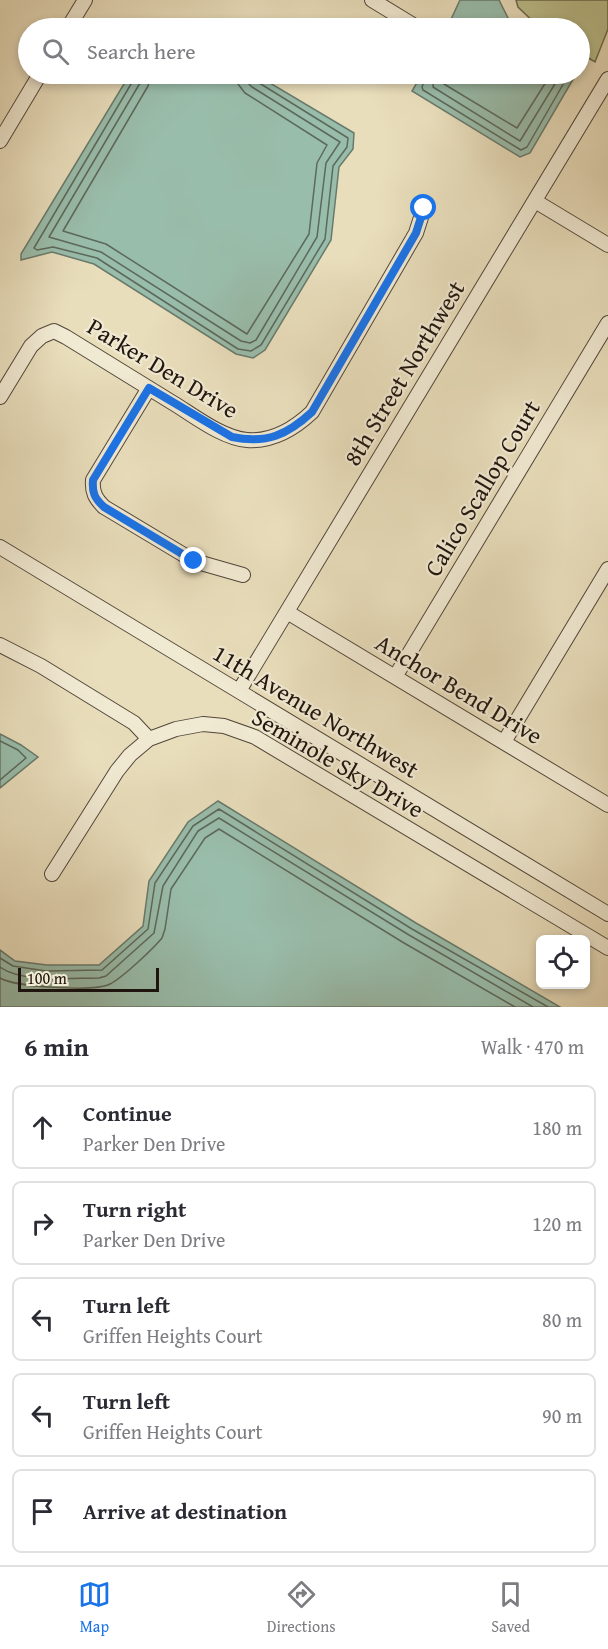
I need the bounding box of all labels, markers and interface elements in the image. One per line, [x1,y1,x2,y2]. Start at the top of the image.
search box [18,18,590,84]
icon: search [39,35,72,68]
text: Search here [87,35,196,67]
route start [410,194,436,220]
street label: 8th Street Northwest [335,273,473,472]
street label: Parker Den Drive [81,309,245,427]
street label: Calico Scallop Court [415,393,549,583]
route end [180,547,206,573]
street label: Anchor Bend Drive [369,625,549,753]
street label: 11th Avenue Northwest [206,635,426,787]
street label: Seminole Sky Drive [246,700,430,826]
map controls [536,935,590,989]
button: locate [536,935,590,989]
scale bar [18,965,159,992]
text: 100 m [27,966,67,990]
text: 6 min [24,1027,89,1066]
text: Walk · 470 m [481,1032,584,1061]
text: Continue [83,1097,172,1129]
icon: ahead [26,1111,59,1144]
text: 180 m [532,1113,582,1142]
text: Parker Den Drive [83,1129,225,1158]
text: Turn right [83,1193,186,1225]
icon: right [26,1207,59,1240]
text: 120 m [532,1209,582,1238]
text: Parker Den Drive [83,1225,225,1254]
text: Turn left [83,1289,170,1321]
icon: left [26,1303,59,1336]
text: 80 m [542,1305,582,1334]
text: Griffen Heights Court [83,1321,263,1350]
text: Turn left [83,1385,170,1417]
icon: left [26,1399,59,1432]
text: 90 m [542,1401,582,1430]
text: Griffen Heights Court [83,1417,263,1446]
icon: arrive [26,1495,59,1528]
text: Arrive at destination [83,1495,287,1527]
tab: Map [78,1578,111,1638]
tab: Directions [267,1578,336,1638]
tab: Saved [491,1578,530,1638]

